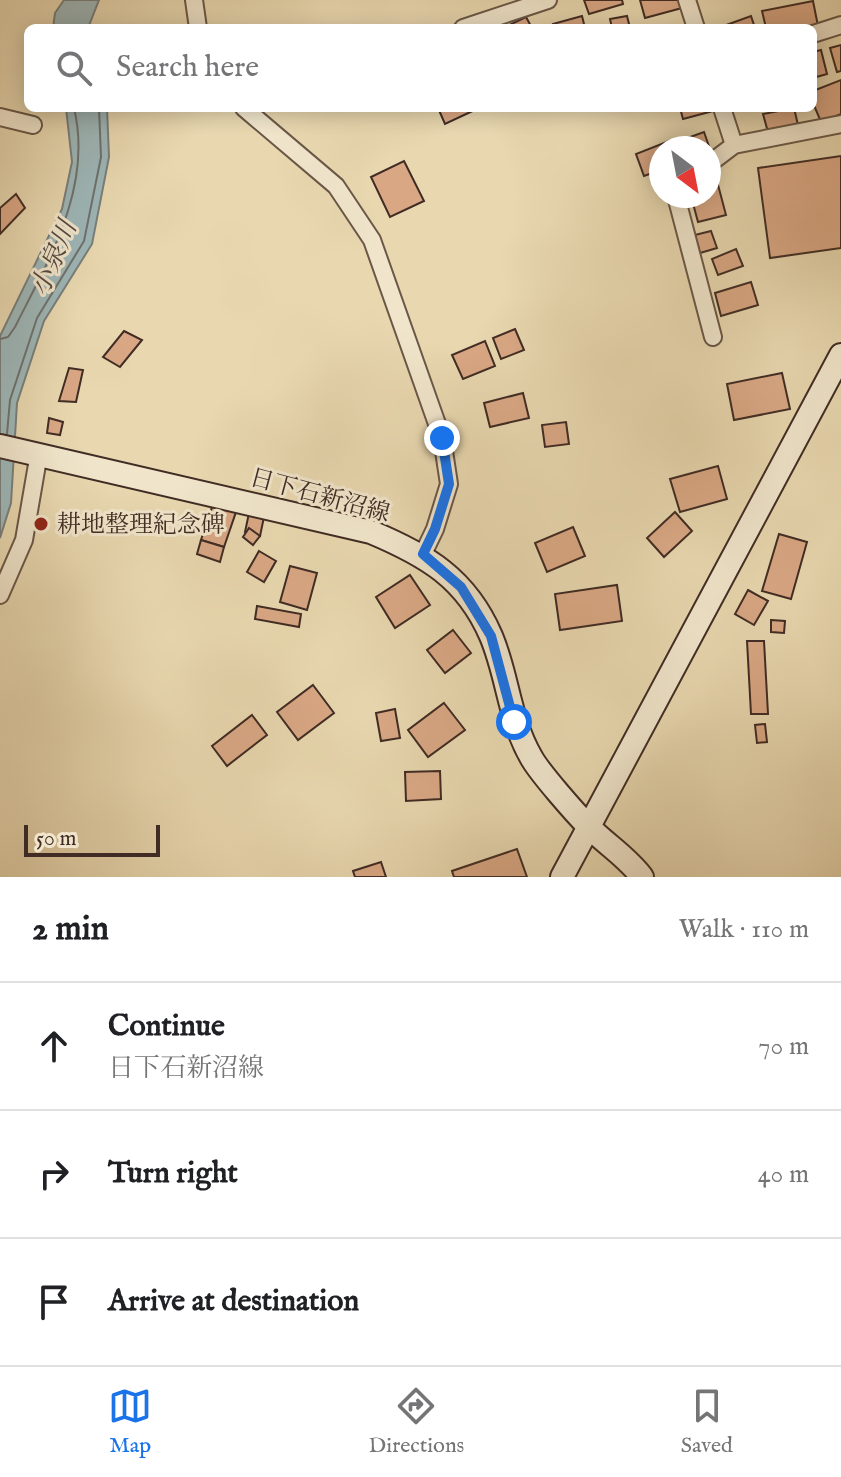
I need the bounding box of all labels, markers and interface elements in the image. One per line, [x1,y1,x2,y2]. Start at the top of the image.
search box [24,24,817,112]
icon: search [52,46,96,90]
text: Search here [116,49,259,87]
north arrow [649,136,721,208]
water label: 小泉川 [24,213,86,301]
route end [424,420,460,456]
street label: 日下石新沼線 [246,463,393,530]
place label: 耕地整理紀念碑 [57,510,225,541]
marker: 耕地整理紀念碑 [32,515,50,533]
route start [496,704,532,740]
scale bar [24,821,160,857]
text: 50 m [36,825,77,853]
text: 2 min [32,908,109,951]
text: Walk · 110 m [679,913,809,946]
text: Continue [108,1008,225,1046]
icon: ahead [32,1024,76,1068]
text: 70 m [758,1030,809,1063]
text: 日下石新沼線 [108,1052,264,1085]
icon: right [32,1152,76,1196]
text: Turn right [108,1155,238,1193]
text: 40 m [758,1158,809,1191]
icon: arrive [32,1280,76,1324]
text: Arrive at destination [108,1283,359,1321]
tab: Map [108,1384,152,1460]
tab: Directions [369,1384,464,1460]
tab: Saved [681,1384,733,1460]

